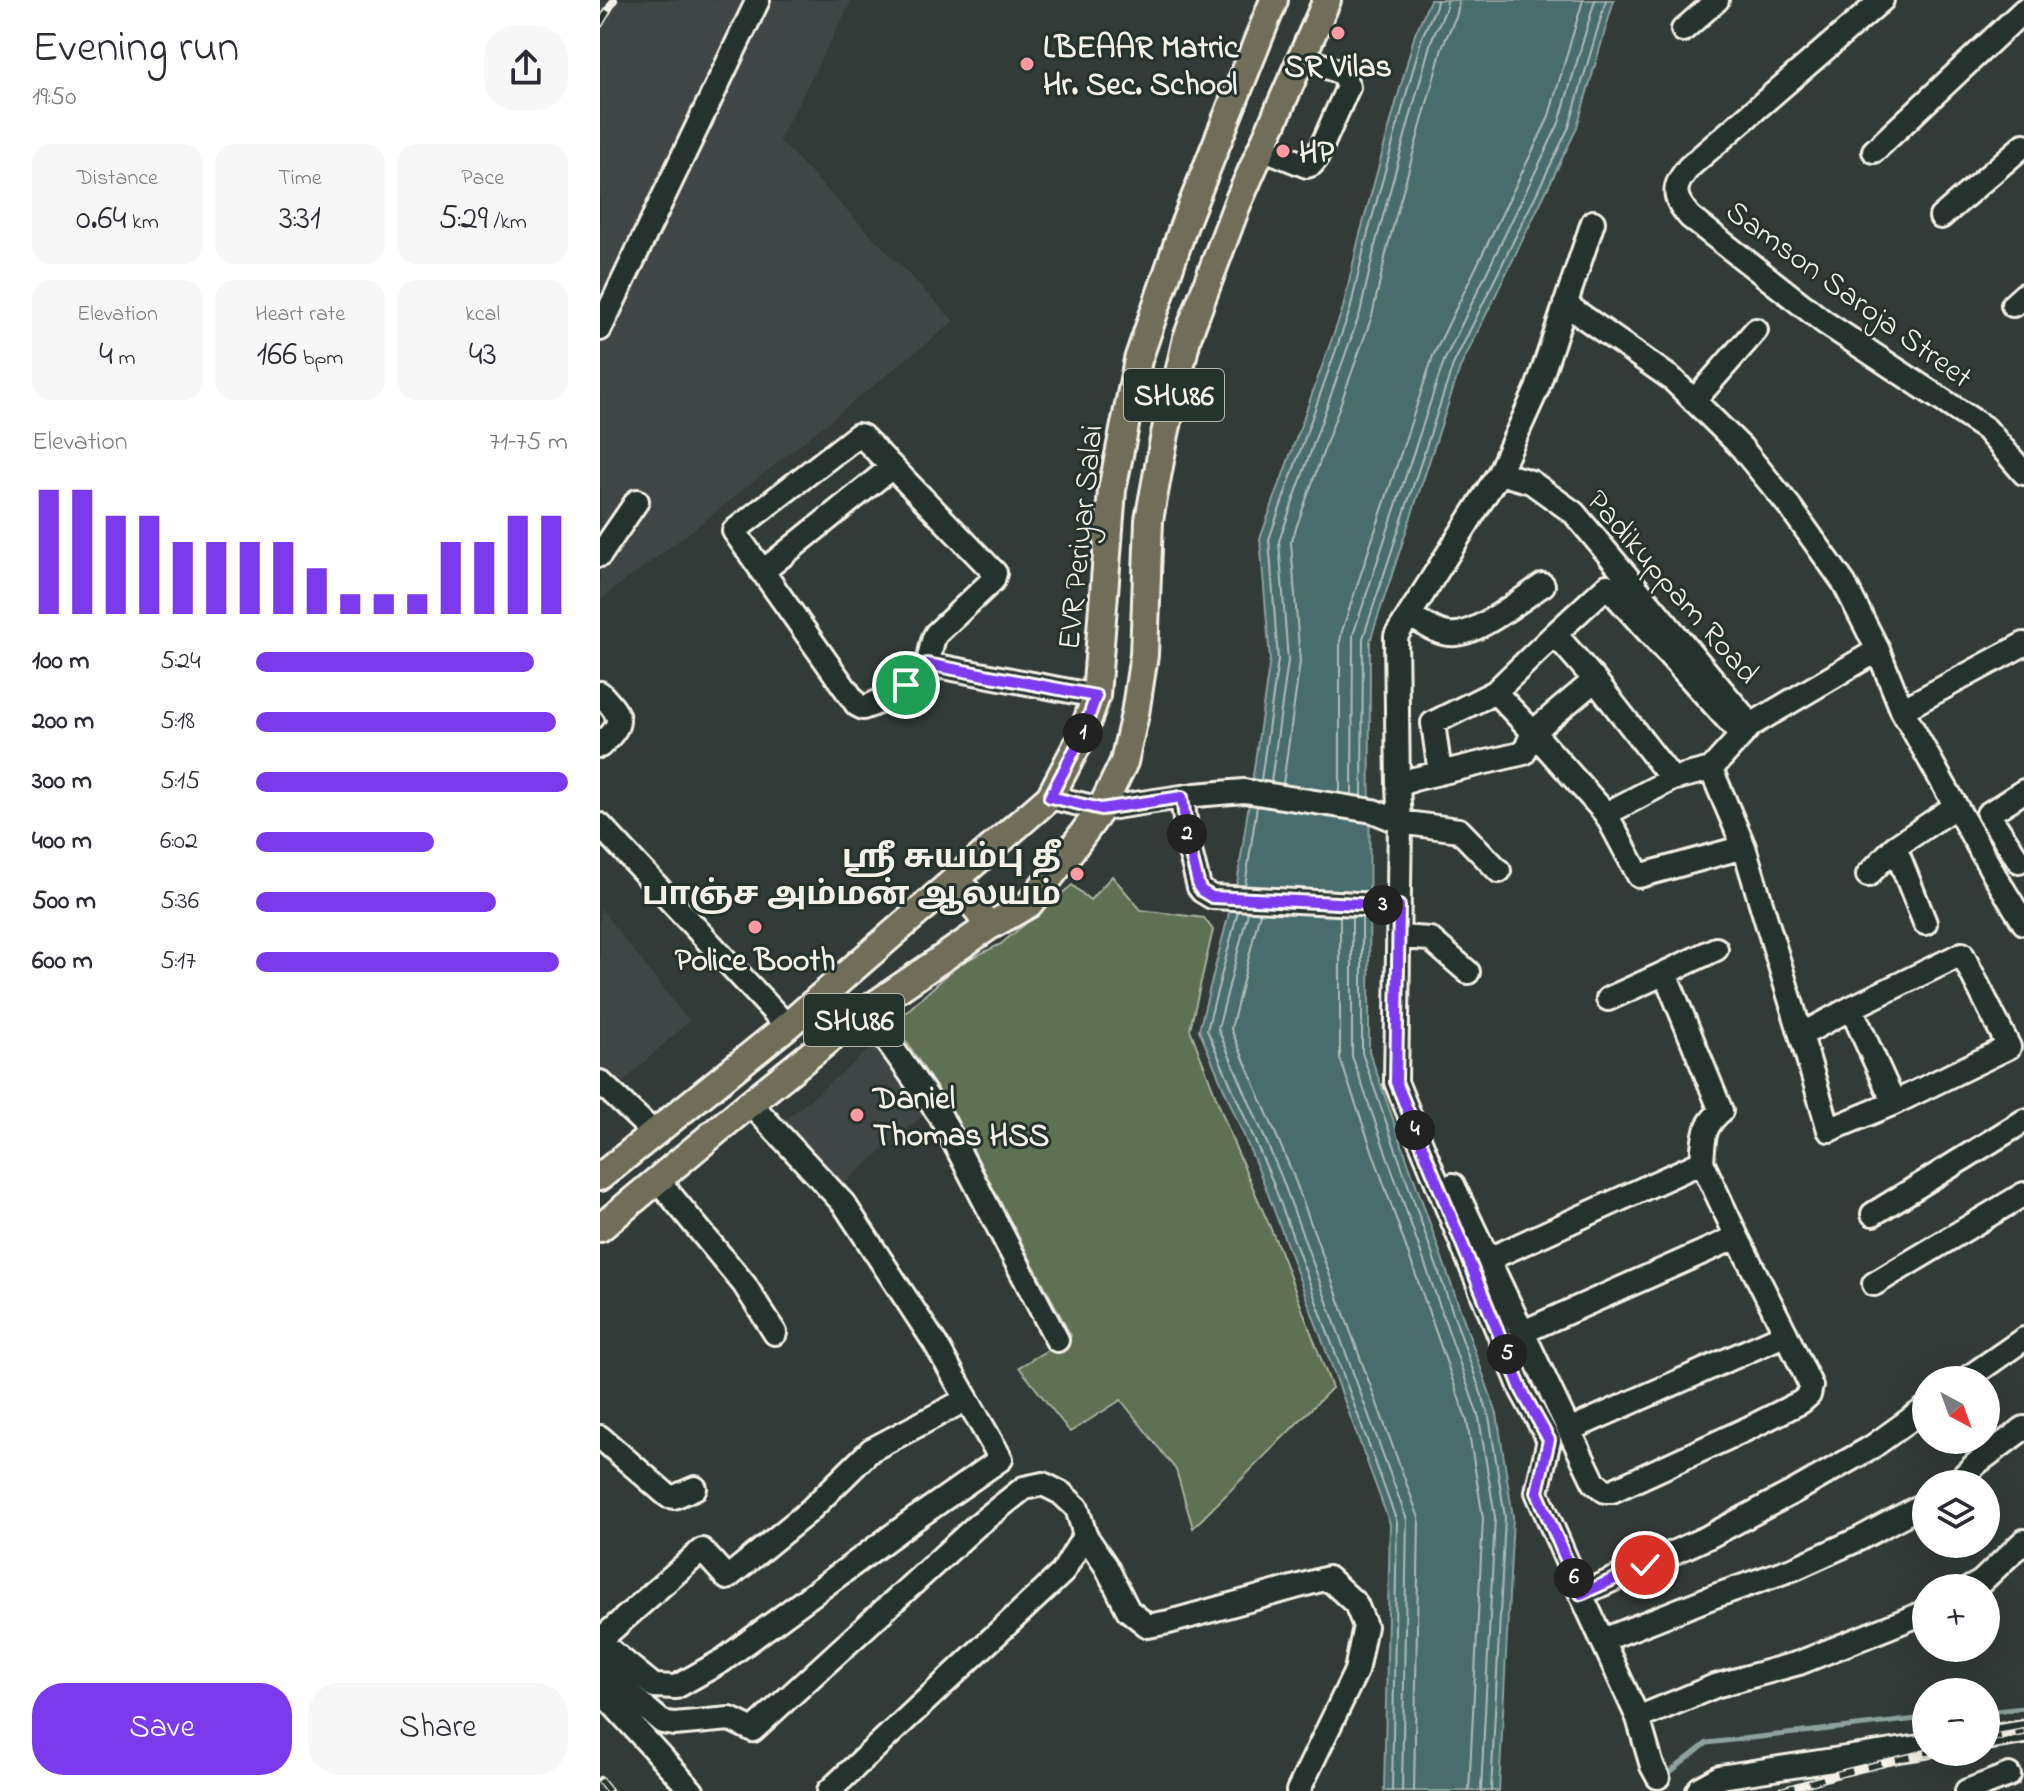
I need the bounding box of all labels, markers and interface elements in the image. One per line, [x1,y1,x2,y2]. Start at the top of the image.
text: Evening run [32,17,239,81]
marker: SR Vilas [1329,24,1347,42]
button: share [484,26,568,110]
place label: LBEAAR Matric Hr. Sec. School [1043,26,1239,110]
place label: SR Vilas [1284,45,1392,92]
marker: LBEAAR Matric Hr. Sec. School [1018,55,1036,73]
text: 19:50 [32,79,76,117]
place label: HP [1299,131,1335,178]
marker: HP [1274,142,1292,160]
text: Distance [77,163,158,195]
text: Time [278,163,322,195]
text: Pace [461,163,504,195]
street label: Samson Saroja Street [1715,190,1981,402]
text: 0.64 [76,195,127,245]
text: 3:31 [279,195,321,245]
text: 5:29 [438,195,488,245]
text: km [127,207,159,239]
text: /km [488,207,527,239]
text: Elevation [77,299,158,331]
text: Heart rate [255,299,345,331]
text: kcal [465,299,500,331]
text: 4 [99,331,113,381]
text: 166 [257,331,297,381]
text: 43 [469,331,497,381]
text: m [113,343,136,375]
text: bpm [297,343,343,375]
road number: SHU86 [1124,369,1224,421]
street label: EVR Periyar Salai [1047,423,1118,652]
text: Elevation [32,424,128,462]
text: 71–75 m [489,424,568,462]
street label: Padikuppam Road [1573,481,1769,696]
text: 100 m [32,643,89,681]
text: 5:24 [160,643,201,681]
pin [872,651,940,719]
icon: arrive [884,663,928,707]
text: 200 m [32,703,94,741]
text: 5:18 [160,703,195,741]
pin: 1 [1063,713,1103,753]
text: 1 [1080,717,1087,749]
text: 300 m [32,763,92,801]
text: 5:15 [160,763,200,801]
pin: 2 [1167,814,1207,854]
text: 2 [1182,818,1192,850]
text: 400 m [32,823,92,861]
text: 6:02 [160,823,198,861]
place label: ஶ்ரீ சுயம்பு தீ பாஞ்ச அம்மன் ஆலயம் [642,836,1062,920]
marker: ஶ்ரீ சுயம்பு தீ பாஞ்ச அம்மன் ஆலயம் [1068,865,1086,883]
text: 500 m [32,883,96,921]
text: 5:36 [160,883,199,921]
pin: 3 [1363,885,1403,925]
text: 3 [1378,889,1388,921]
marker: Police Booth [746,918,764,936]
place label: Police Booth [675,939,835,986]
text: 600 m [32,943,93,981]
text: 5:17 [160,943,196,981]
road number: SHU86 [804,994,904,1046]
place label: Daniel Thomas HSS [871,1077,1049,1161]
marker: Daniel Thomas HSS [848,1106,866,1124]
pin: 4 [1395,1110,1435,1150]
text: 4 [1410,1114,1420,1146]
pin: 5 [1487,1334,1527,1374]
text: 5 [1501,1338,1513,1370]
north arrow [1912,1366,2000,1454]
map controls [1912,1366,2000,1766]
button: layers [1912,1470,2000,1558]
pin [1611,1531,1679,1599]
icon: check [1623,1543,1667,1587]
pin: 6 [1554,1558,1594,1598]
text: 6 [1569,1562,1579,1594]
button: + [1912,1574,2000,1662]
button: − [1912,1678,2000,1766]
button: Save [32,1683,292,1775]
button: Share [308,1683,568,1775]

